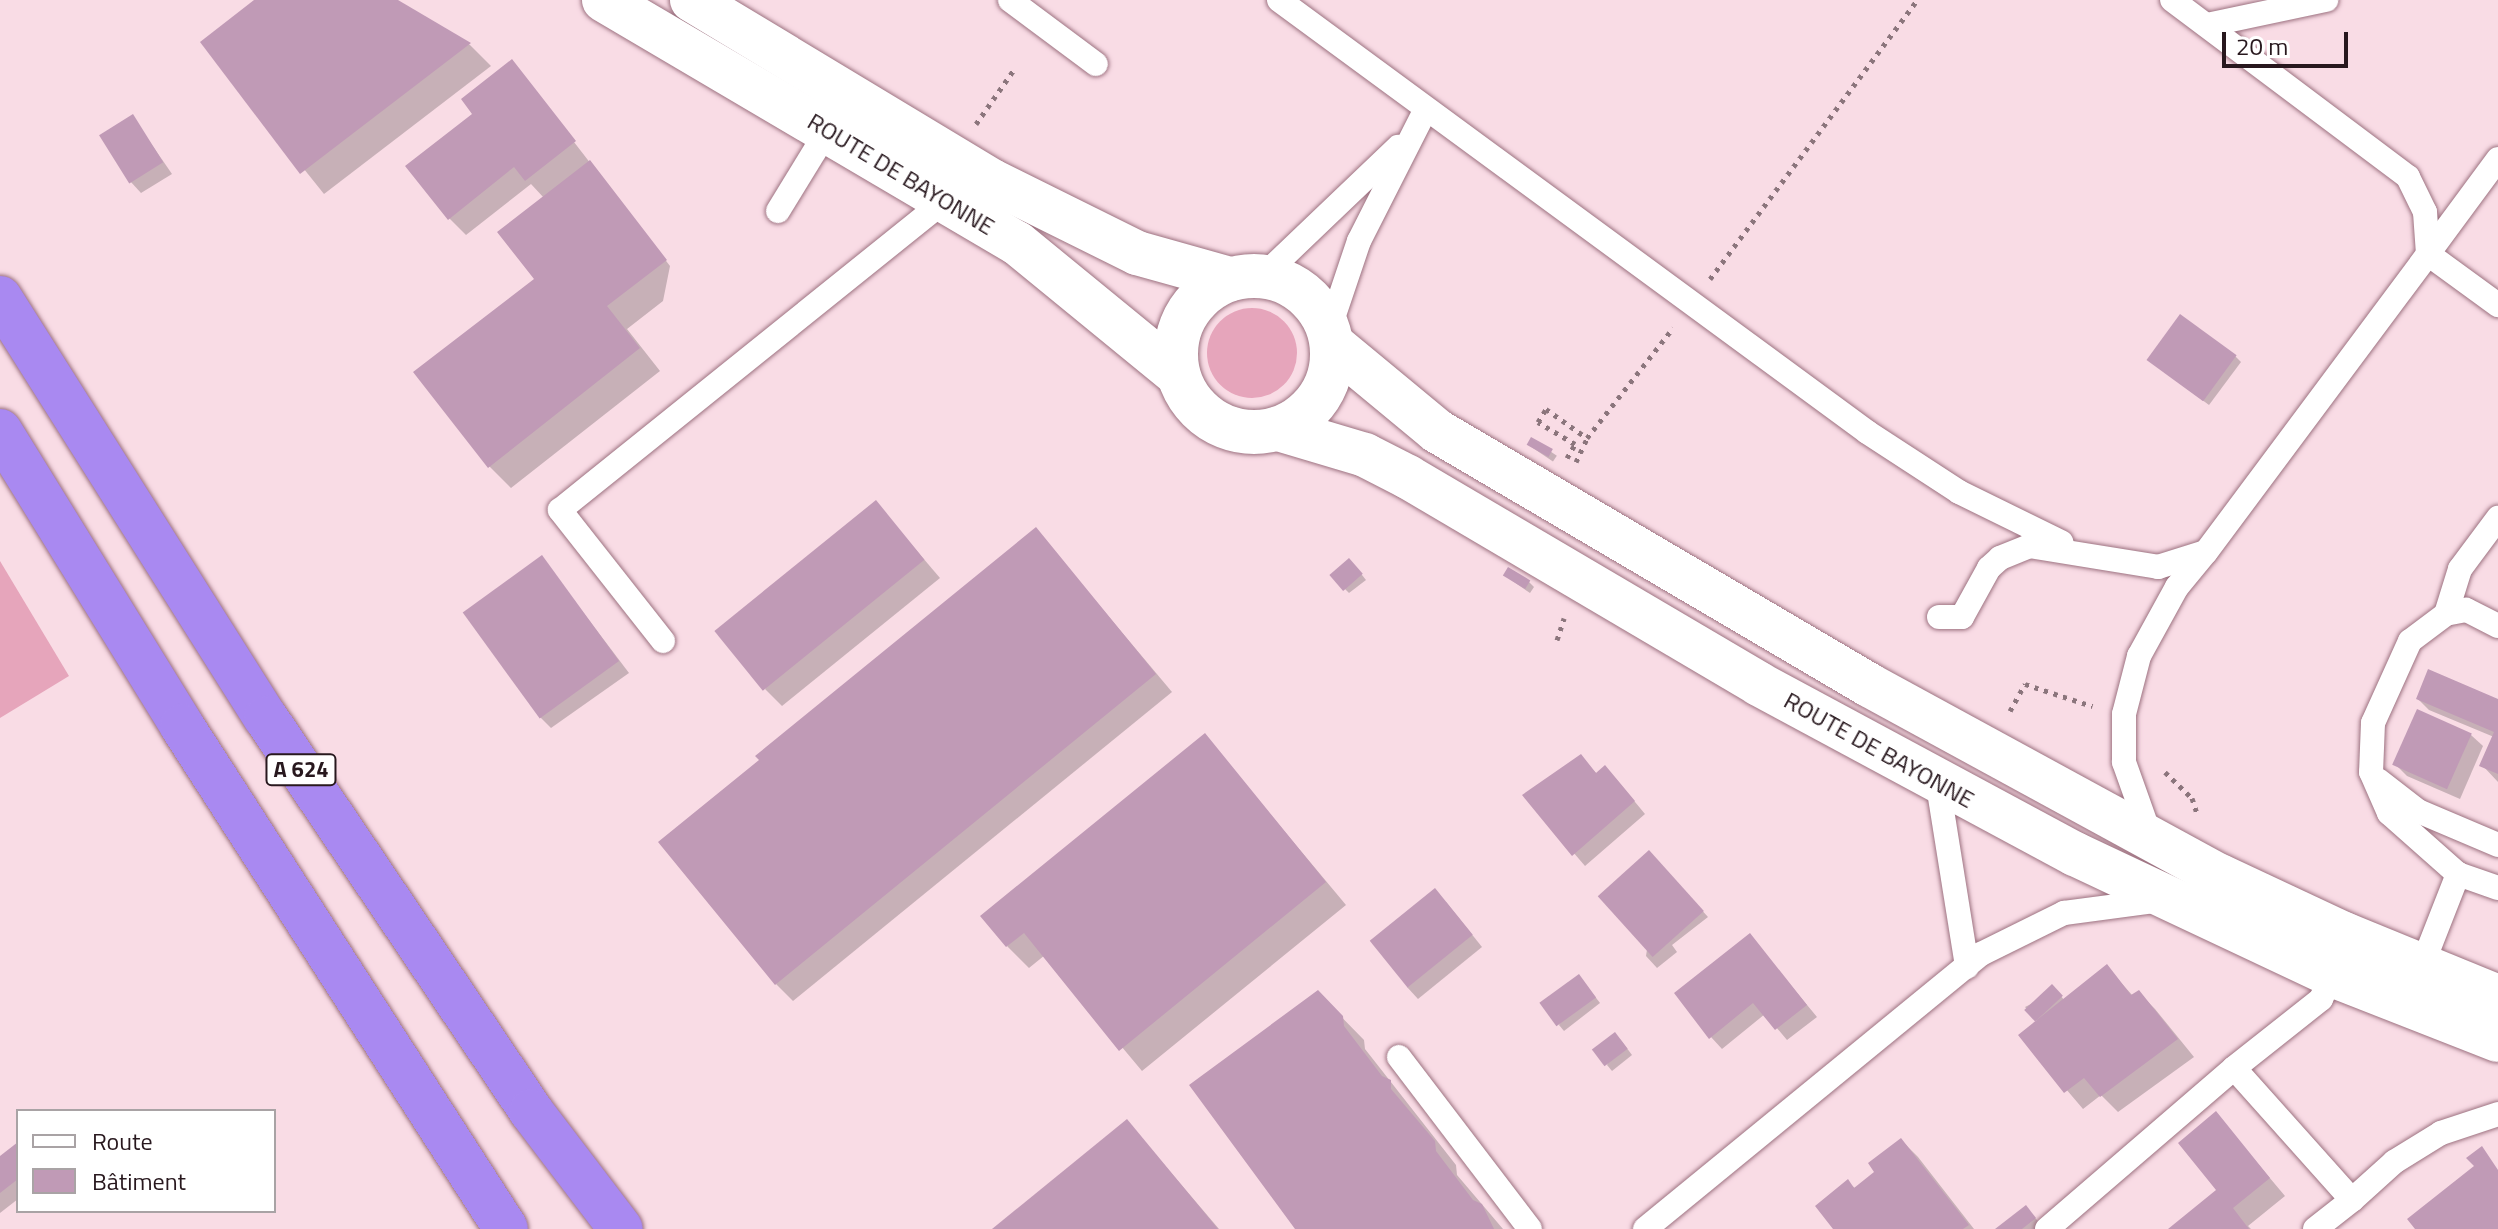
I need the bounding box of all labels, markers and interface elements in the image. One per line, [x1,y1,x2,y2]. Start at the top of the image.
scale bar [2226,16,2352,66]
text: 20 m [2236,28,2288,64]
street label: ROUTE DE BAYONNE [802,107,1000,241]
street label: ROUTE DE BAYONNE [1779,686,1979,814]
road number: A 624 [265,752,337,788]
legend [16,1109,276,1213]
text: Route [92,1123,153,1159]
text: Bâtiment [92,1163,186,1199]

